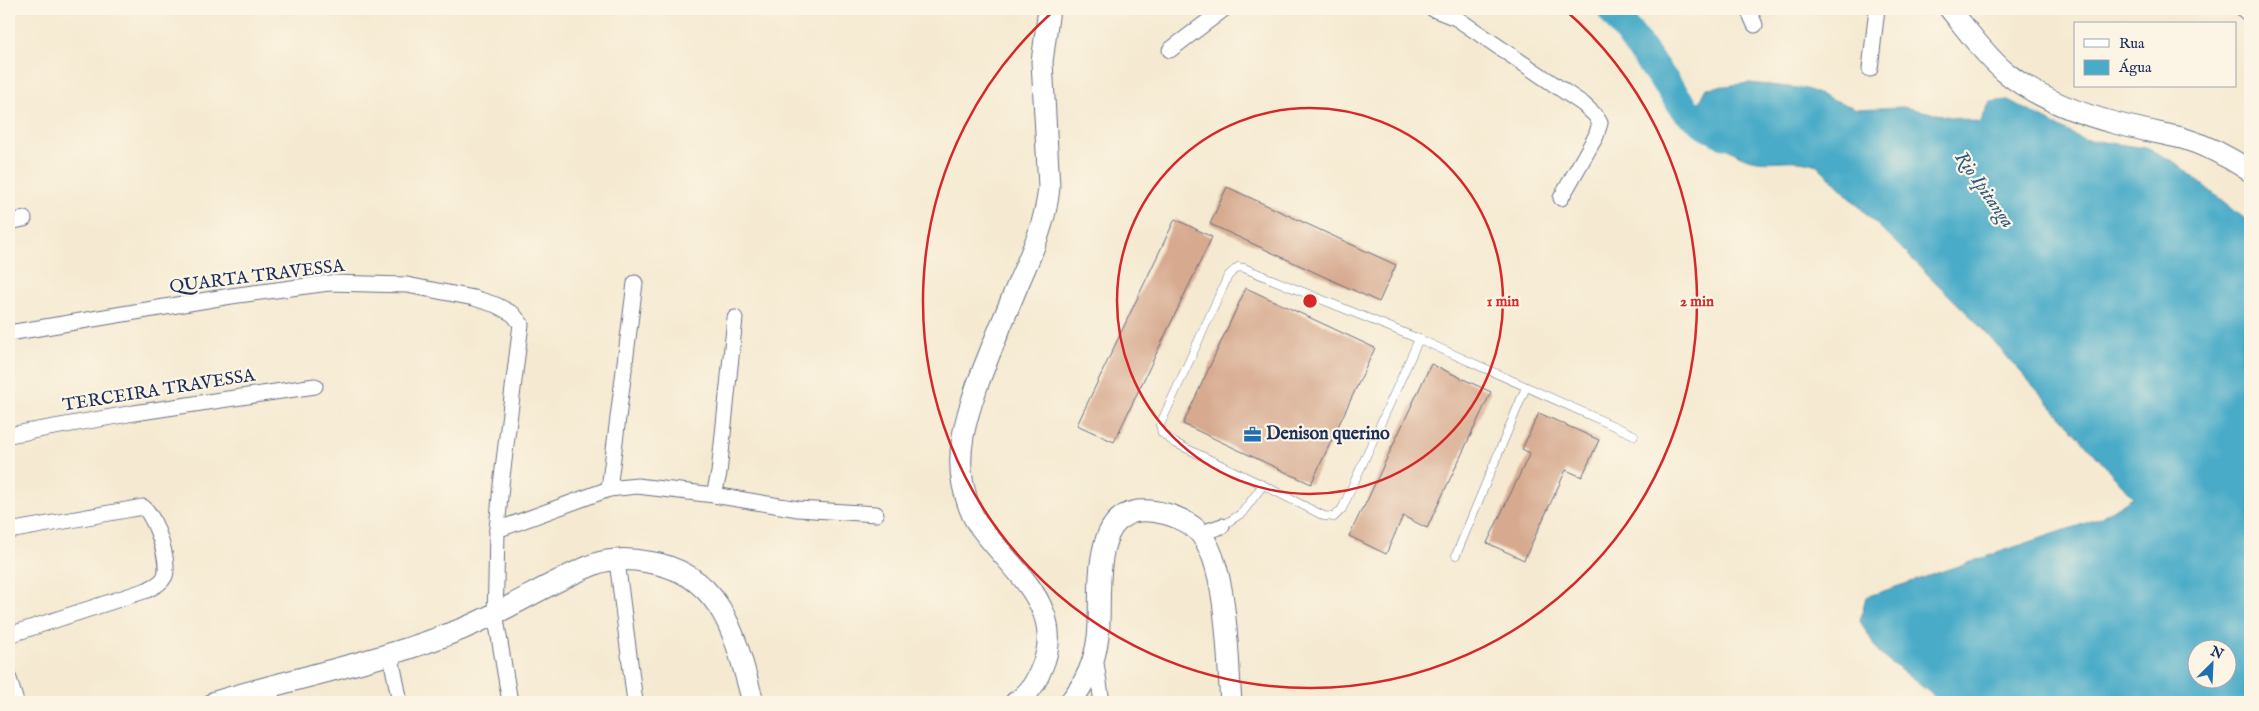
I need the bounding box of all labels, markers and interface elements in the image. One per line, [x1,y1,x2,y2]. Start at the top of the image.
legend [2074,22,2236,88]
text: Rua [2119,34,2145,53]
text: Água [2118,58,2152,77]
water label: Rio Ipitanga [1949,147,2019,233]
street label: QUARTA TRAVESSA [168,255,347,299]
centre of rings [1301,292,1319,310]
text: 1 min [1487,292,1519,311]
text: 2 min [1680,292,1714,311]
street label: TERCEIRA TRAVESSA [61,364,258,418]
place label: Denison querino [1266,423,1390,446]
office icon: Denison querino [1242,424,1262,444]
north arrow [2186,638,2236,688]
text: N [2207,642,2226,664]

